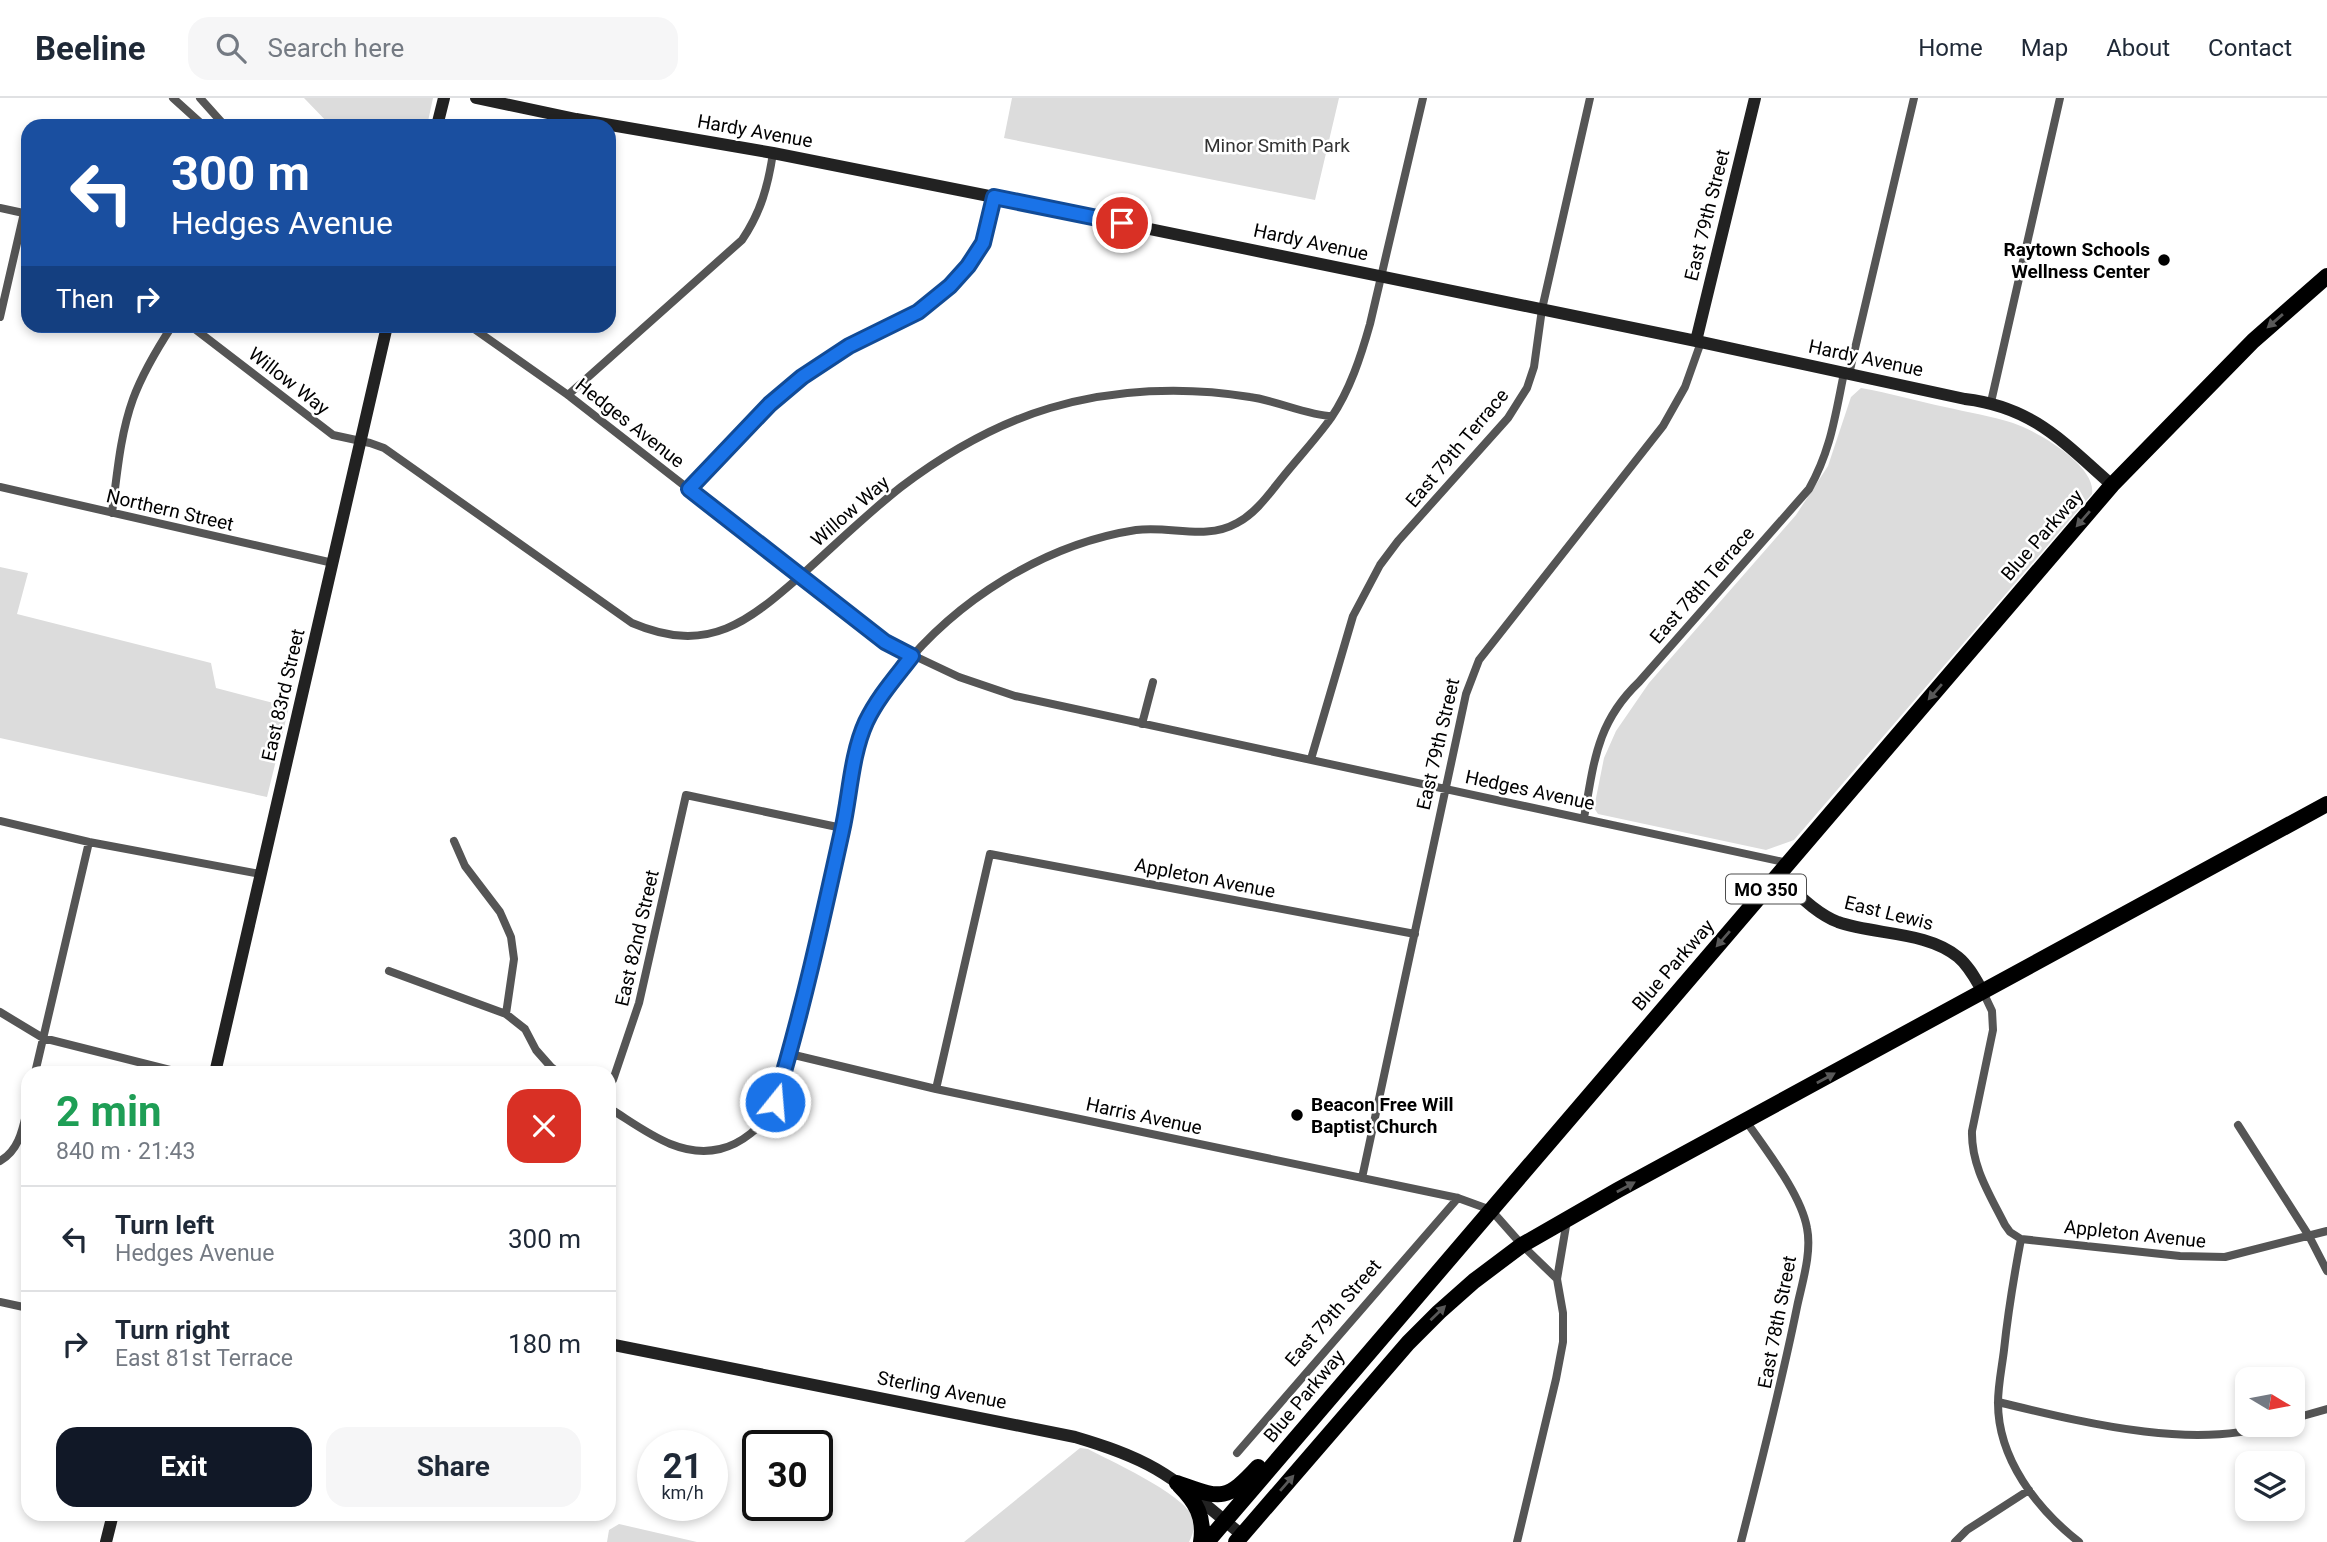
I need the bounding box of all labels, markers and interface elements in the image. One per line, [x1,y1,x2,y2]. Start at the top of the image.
search box [188,17,678,80]
text: Beeline [35,29,146,68]
icon: search [212,29,250,67]
text: Search here [268,33,404,63]
text: Home [1918,34,1983,62]
text: Map [2021,34,2068,62]
text: About [2106,34,2170,62]
text: Contact [2208,34,2292,62]
street label: Hardy Avenue [696,110,814,152]
park label: Minor Smith Park [1204,134,1350,157]
text: 300 m [171,145,310,202]
icon: left [56,147,147,238]
street label: East 79th Street [1680,147,1734,283]
pin [1092,193,1152,253]
text: Hedges Avenue [171,204,393,242]
icon: arrive [1103,204,1141,242]
street label: Hardy Avenue [1252,219,1370,265]
place label: Raytown Schools Wellness Center [2004,238,2150,283]
marker: Raytown Schools Wellness Center [2156,252,2172,268]
icon: right [128,280,166,318]
text: Then [56,284,114,314]
one-way arrow [2267,313,2284,328]
street label: Hardy Avenue [1807,335,1925,381]
street label: Willow Way [244,342,334,420]
street label: Hedges Avenue [571,373,689,473]
street label: East 79th Terrace [1401,384,1513,512]
street label: Willow Way [806,471,894,551]
street label: Northern Street [104,484,236,536]
street label: Blue Parkway [1996,485,2088,585]
one-way arrow [2075,510,2091,528]
street label: East 78th Terrace [1645,522,1759,648]
street label: East 83rd Street [257,627,309,763]
street label: East 79th Street [1412,676,1464,812]
one-way arrow [1927,683,1943,701]
street label: Hedges Avenue [1463,765,1597,815]
street label: Appleton Avenue [1133,853,1277,903]
street label: East 82nd Street [610,868,664,1008]
road number: MO 350 [1726,874,1806,904]
street label: East Lewis [1842,891,1936,935]
street label: Blue Parkway [1627,915,1719,1015]
one-way arrow [1715,930,1731,948]
position arrow [738,1065,812,1139]
one-way arrow [1816,1072,1835,1084]
text: 2 min [56,1087,162,1136]
button: close [507,1089,581,1163]
street label: Harris Avenue [1084,1092,1204,1140]
place label: Beacon Free Will Baptist Church [1311,1093,1453,1138]
marker: Beacon Free Will Baptist Church [1289,1107,1305,1123]
text: 840 m · 21:43 [56,1138,195,1165]
one-way arrow [1616,1181,1636,1193]
text: Turn left [115,1210,214,1240]
street label: Appleton Avenue [2063,1215,2207,1253]
icon: left [56,1220,94,1258]
text: 300 m [508,1224,581,1254]
text: Hedges Avenue [115,1240,274,1267]
street label: East 78th Street [1753,1254,1801,1390]
street label: East 79th Street [1280,1255,1386,1371]
one-way arrow [1429,1306,1446,1322]
text: Turn right [115,1315,230,1345]
icon: right [56,1325,94,1363]
text: 180 m [508,1329,581,1359]
text: East 81st Terrace [115,1345,293,1372]
street label: Blue Parkway [1259,1345,1349,1447]
street label: Sterling Avenue [875,1366,1009,1414]
north arrow [2235,1367,2305,1437]
map controls [2235,1367,2305,1521]
button: Exit [56,1427,312,1507]
button: Share [326,1427,581,1507]
speed limit sign: 30 [742,1430,833,1521]
text: 21 [662,1446,703,1487]
button: layers [2235,1451,2305,1521]
one-way arrow [1279,1474,1295,1492]
text: km/h [661,1482,704,1503]

